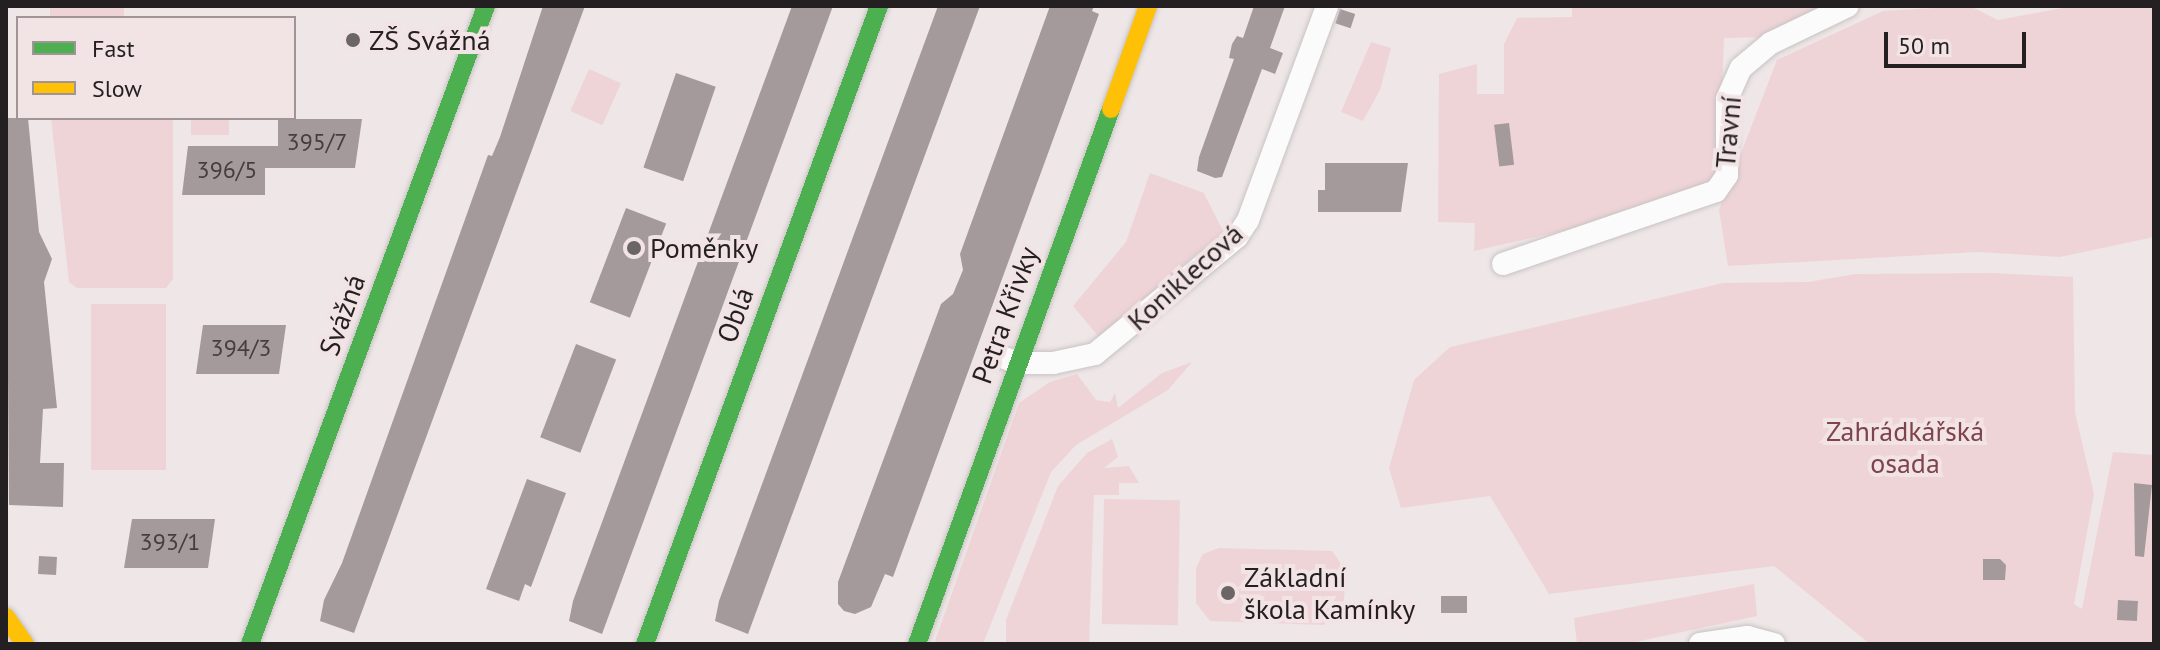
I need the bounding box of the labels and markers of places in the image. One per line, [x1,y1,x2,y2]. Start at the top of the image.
place label: ZŠ Svážná [369,23,491,57]
marker: ZŠ Svážná [344,31,362,49]
place label: Poměnky [650,231,758,265]
marker: Poměnky [625,239,643,257]
place label: Základní škola Kamínky [1244,560,1415,626]
marker: Základní škola Kamínky [1219,584,1237,602]

